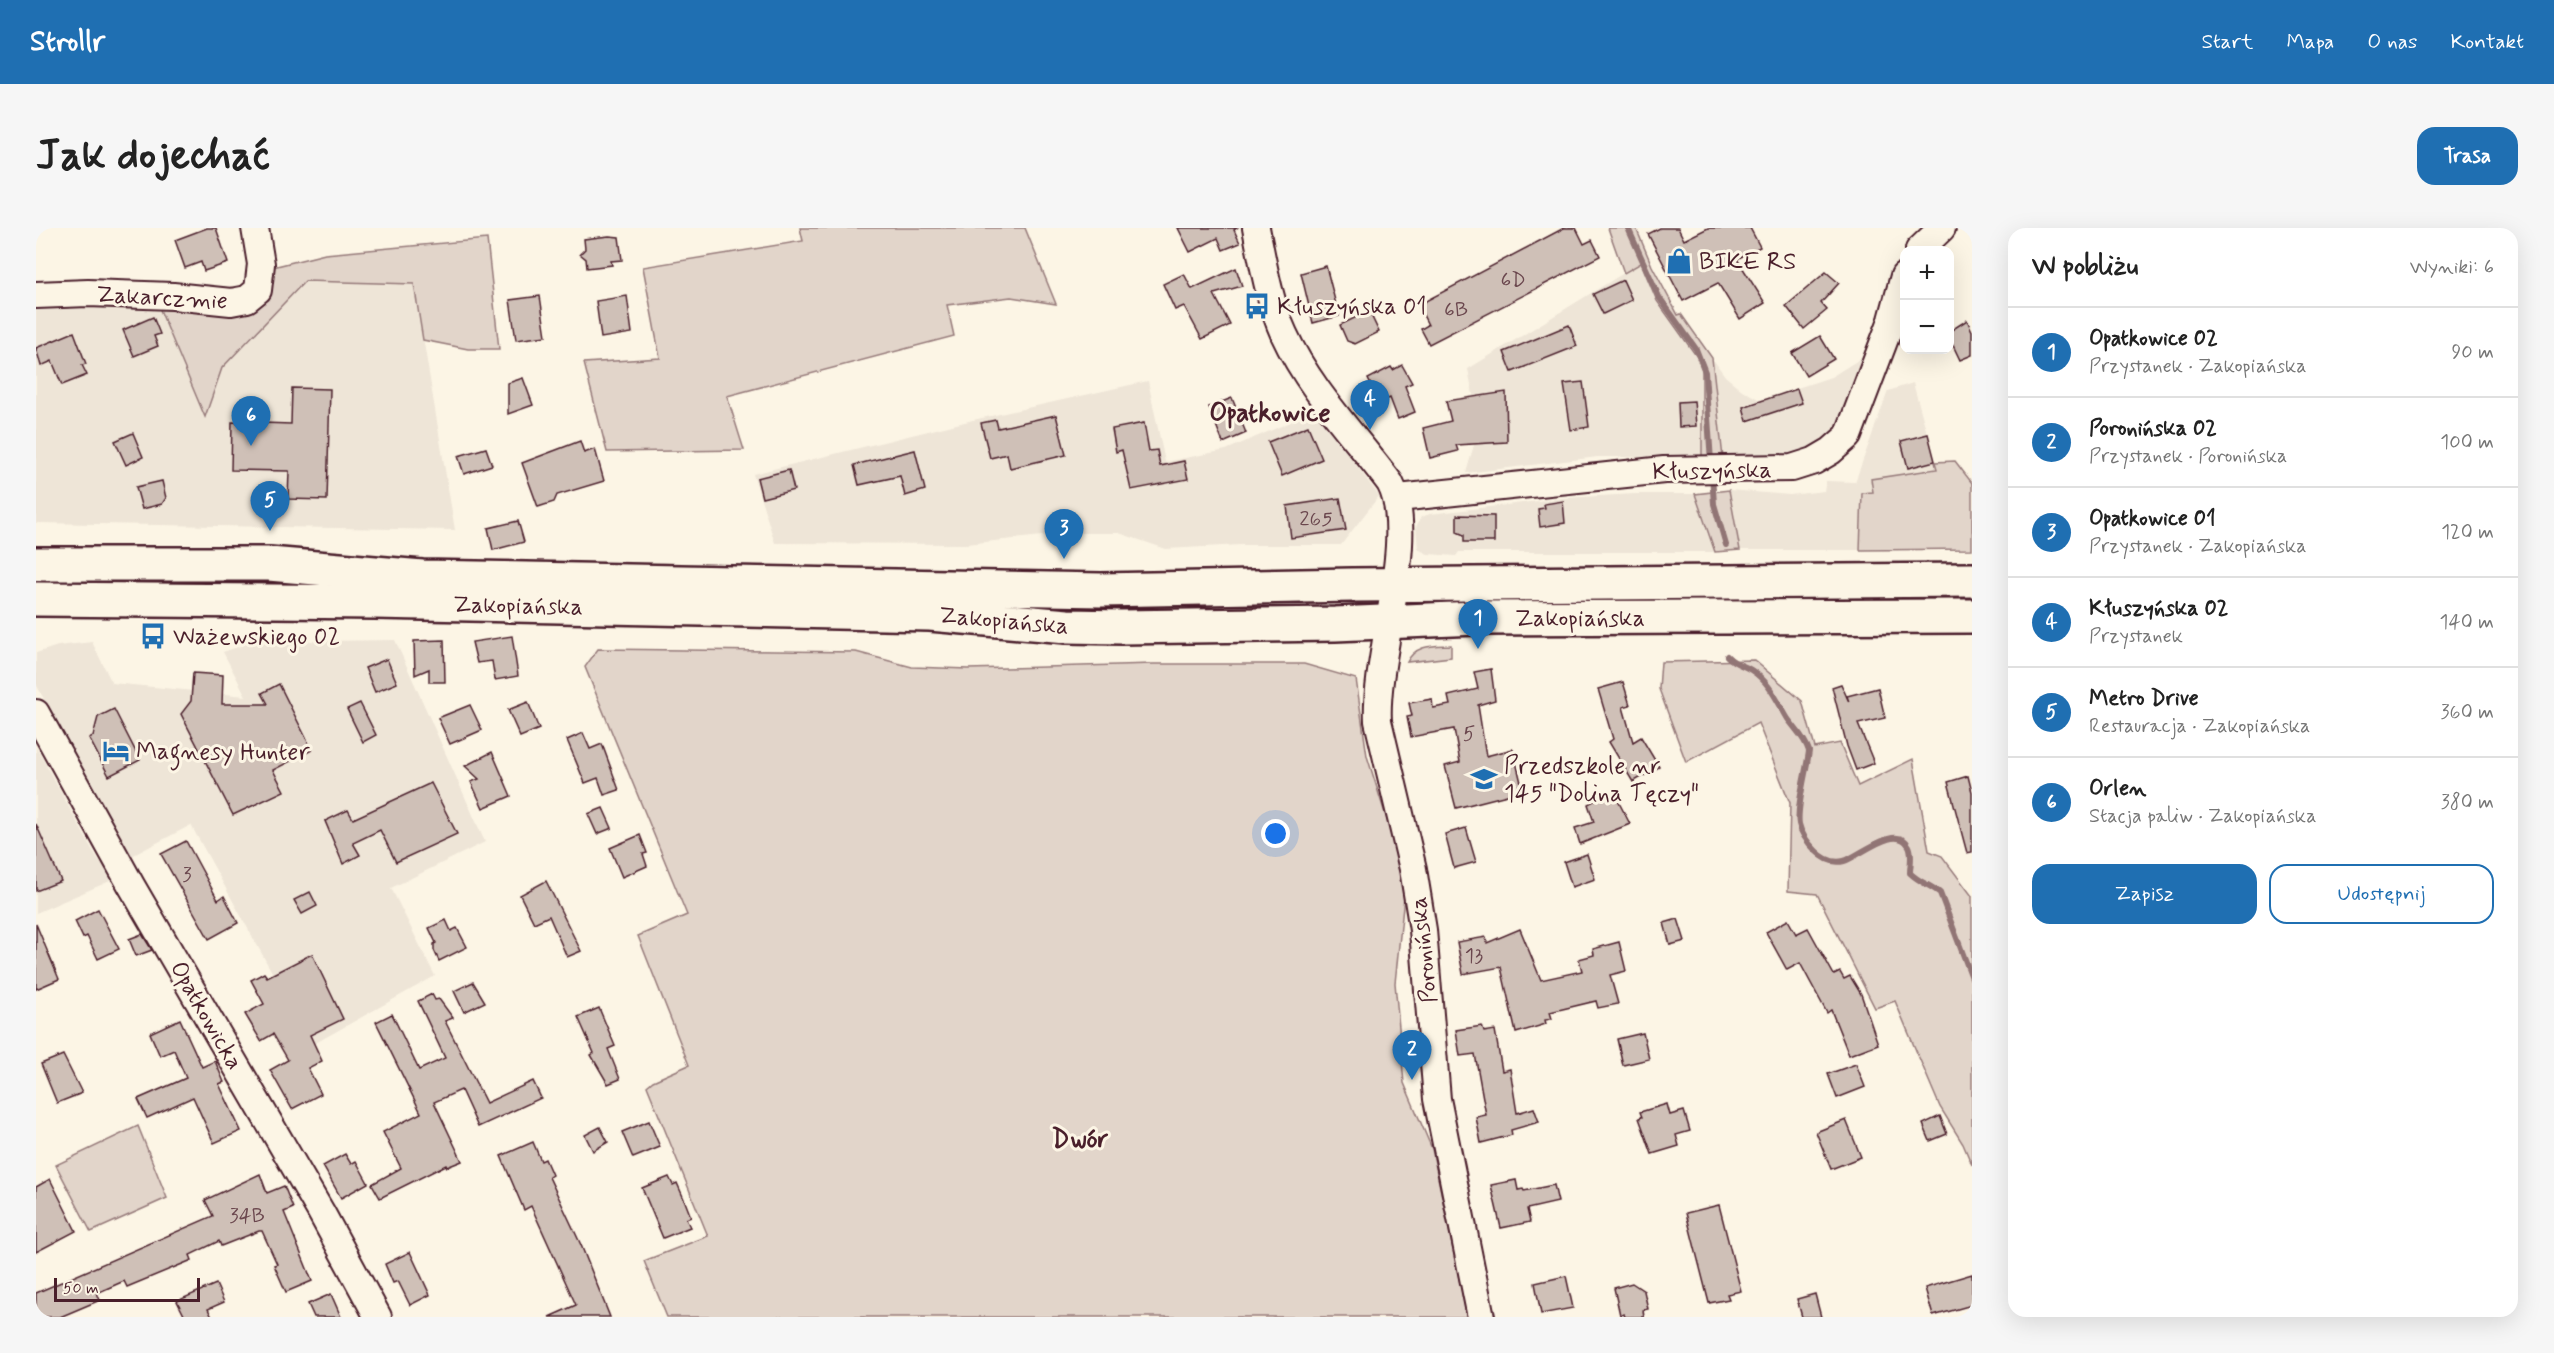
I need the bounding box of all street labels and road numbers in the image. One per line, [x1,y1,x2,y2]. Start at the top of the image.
street label: Zakarczmie [95,280,228,317]
street label: Kłuszyńska [1652,455,1772,488]
street label: Zakopiańska [453,590,583,623]
street label: Zakopiańska [938,600,1070,643]
street label: Zakopiańska [1515,604,1645,635]
street label: Poronińska [1403,895,1445,1005]
street label: Opatkowicka [162,956,249,1076]

